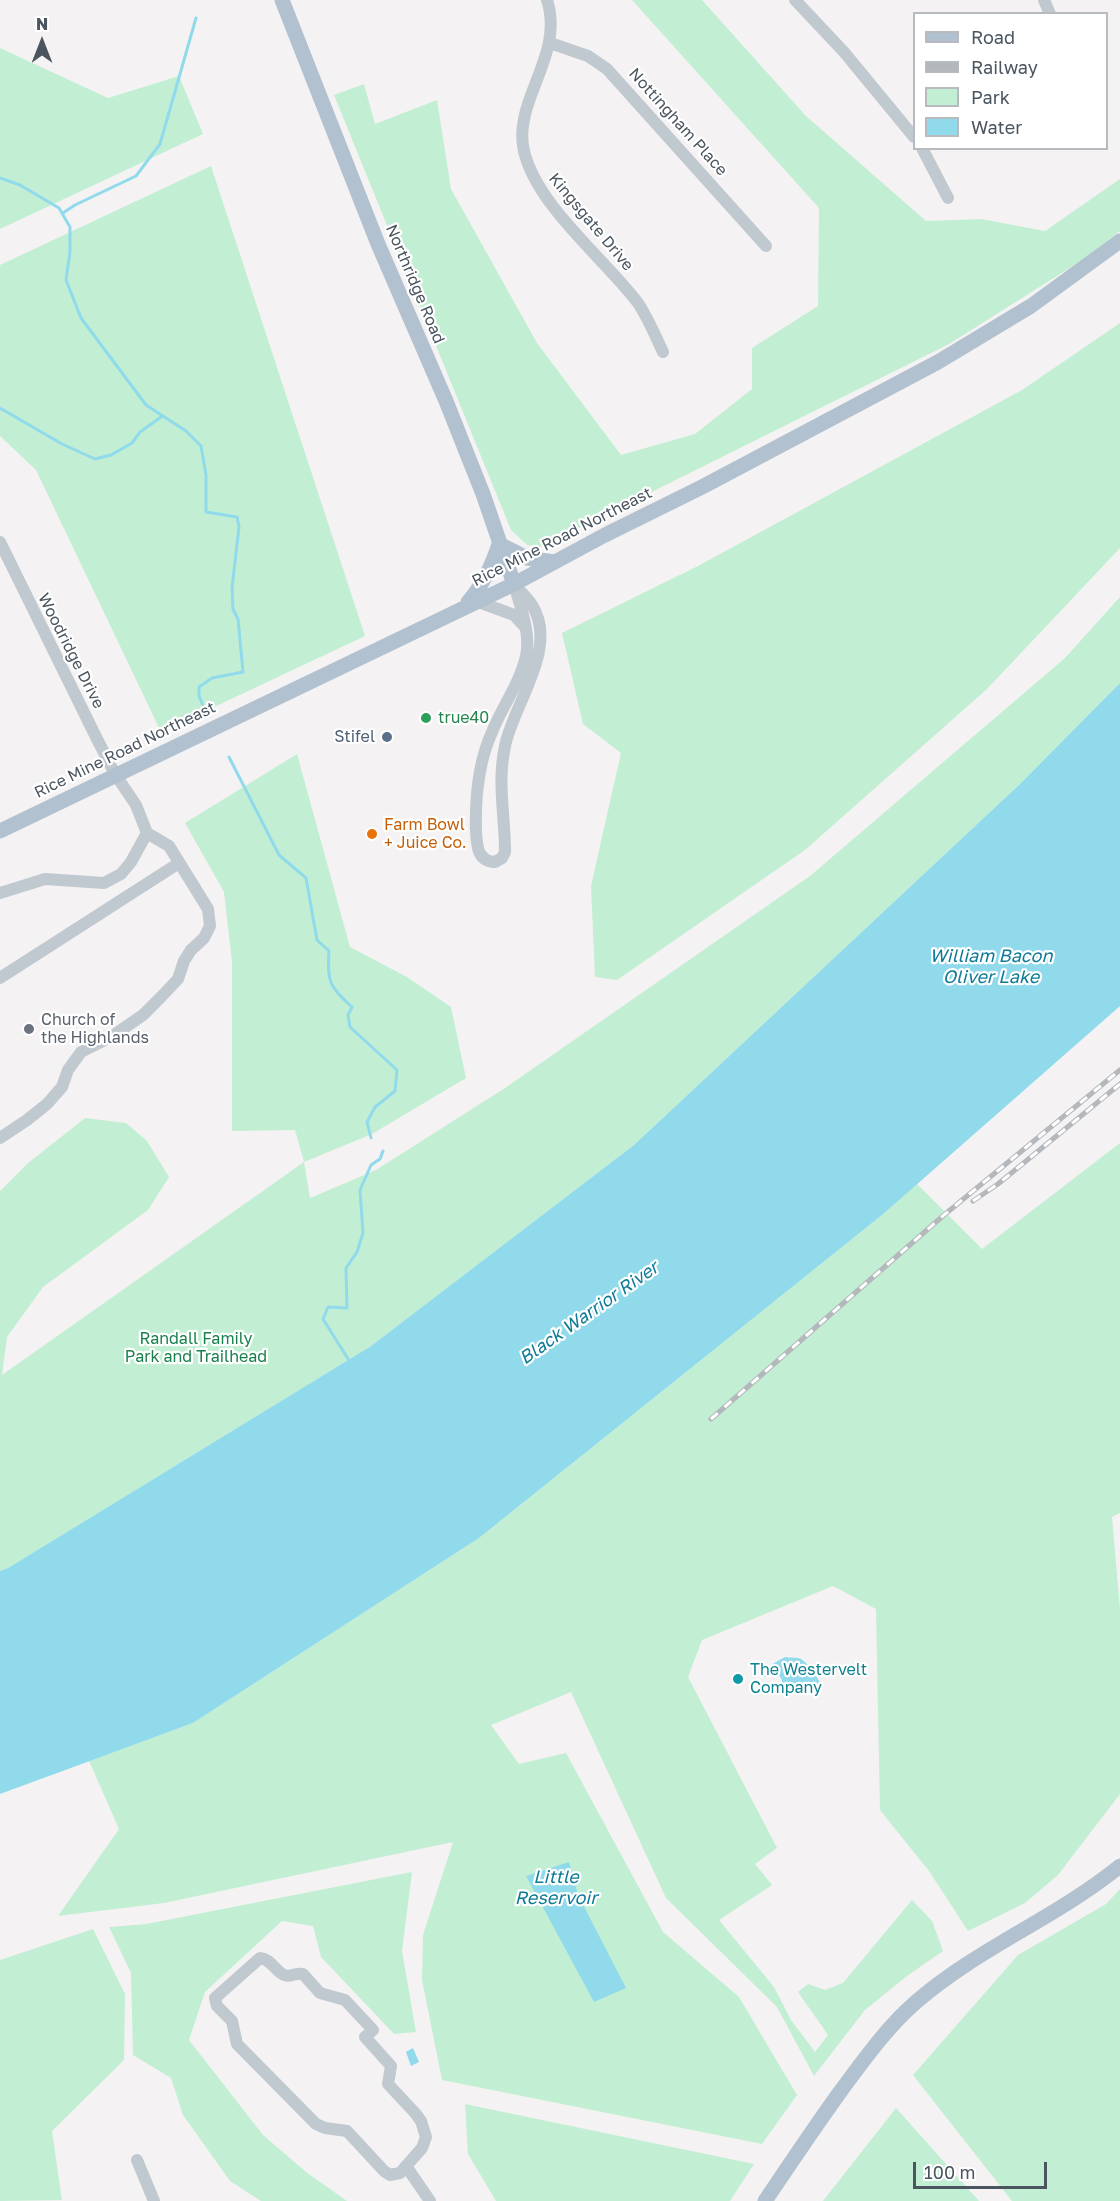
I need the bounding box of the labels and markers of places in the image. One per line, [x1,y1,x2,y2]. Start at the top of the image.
place label: true40 [438,708,489,728]
marker: true40 [419,711,433,725]
place label: Stifel [334,727,375,747]
marker: Stifel [380,730,394,744]
place label: Farm Bowl + Juice Co. [384,815,467,853]
marker: Farm Bowl + Juice Co. [365,827,379,841]
place label: Church of the Highlands [41,1010,149,1048]
marker: Church of the Highlands [22,1022,36,1036]
place label: The Westervelt Company [750,1660,867,1698]
marker: The Westervelt Company [731,1672,745,1686]

